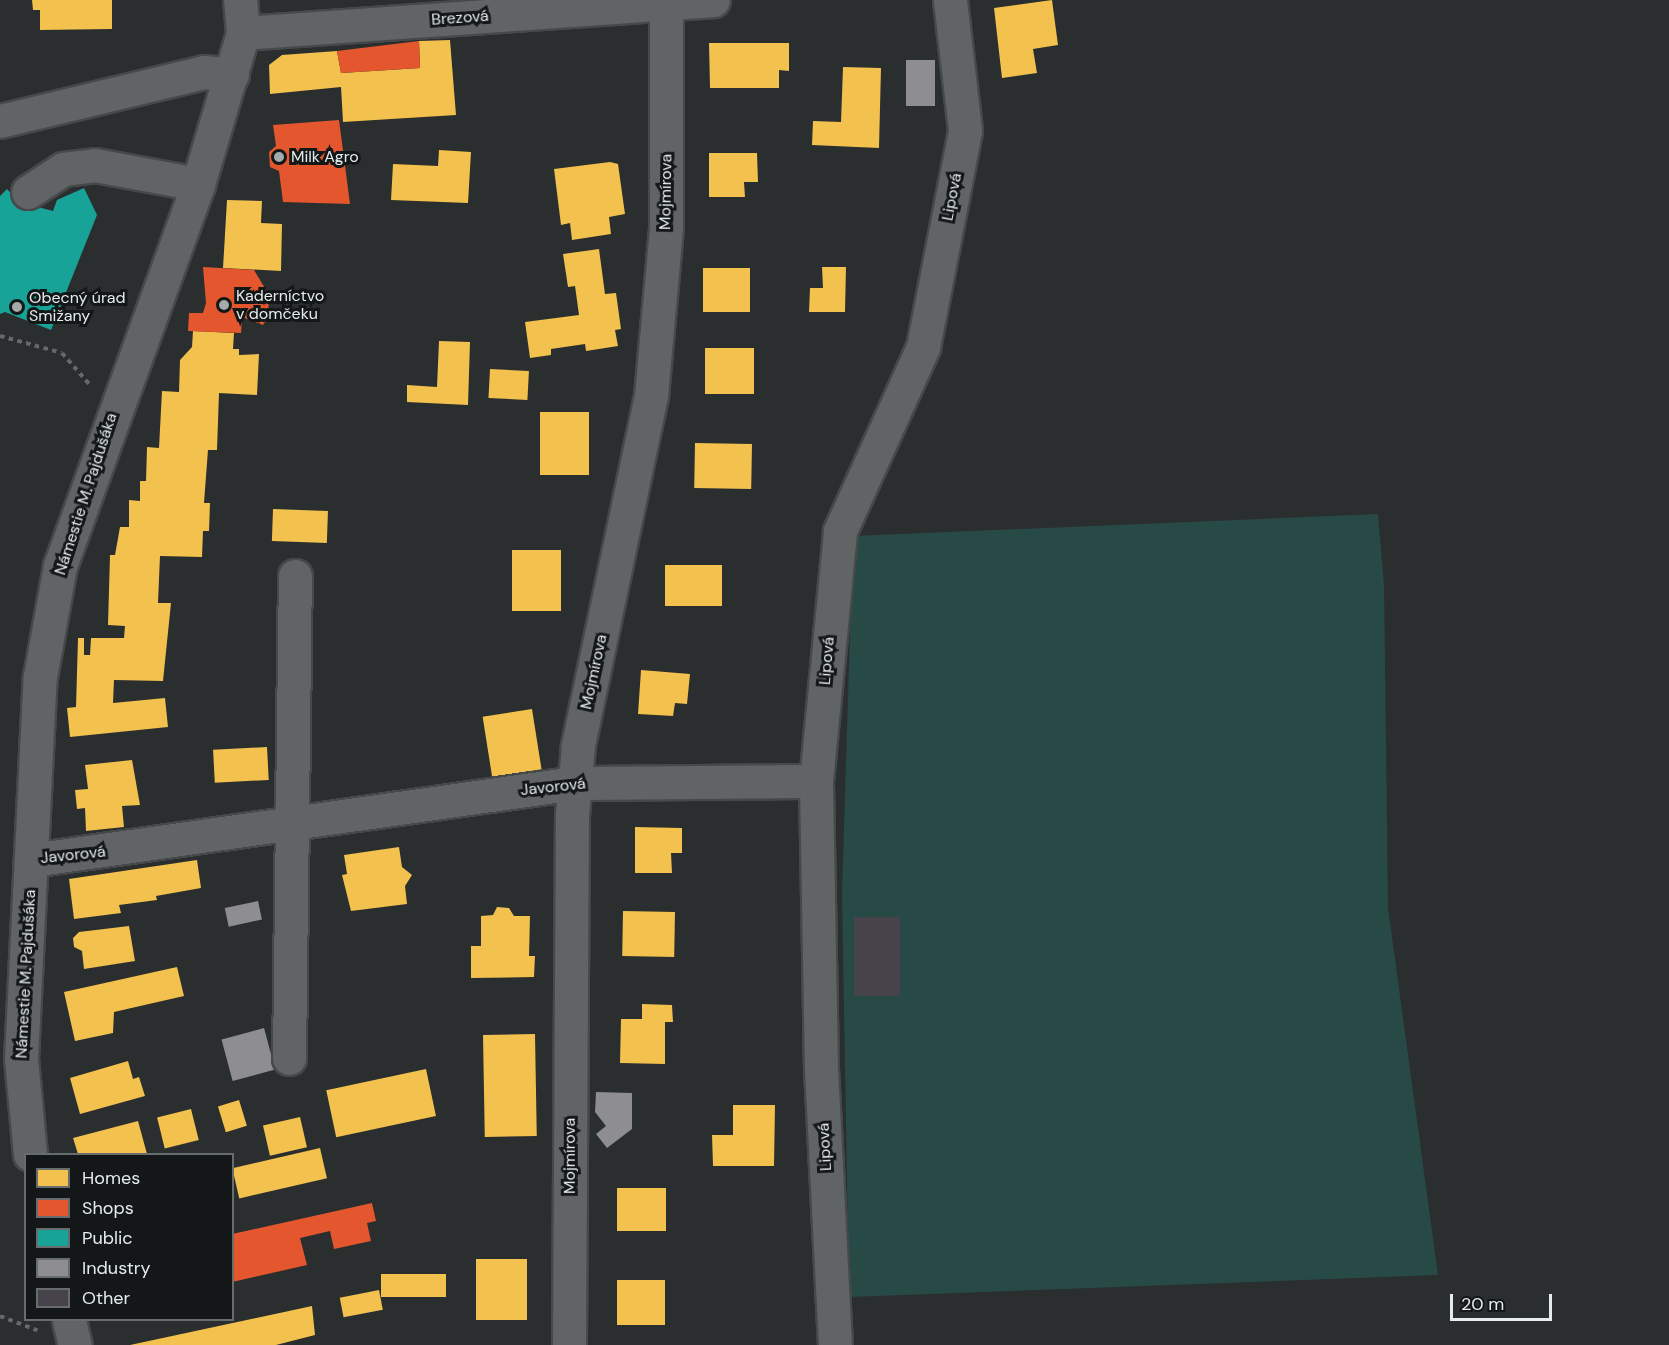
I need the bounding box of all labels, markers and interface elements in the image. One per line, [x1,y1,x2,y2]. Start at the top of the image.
street label: Brezová [431,6,489,30]
place label: Milk Agro [291,147,359,167]
marker: Milk Agro [272,150,286,164]
street label: Mojmírova [656,154,676,230]
street label: Lipová [938,172,966,222]
place label: Kaderníctvo v domčeku [236,286,324,324]
place label: Obecný úrad Smižany [29,288,126,326]
marker: Kaderníctvo v domčeku [217,298,231,312]
marker: Obecný úrad Smižany [10,300,24,314]
street label: Námestie M. Pajdušáka [51,411,121,577]
street label: Mojmírova [577,633,611,711]
street label: Lipová [815,636,839,686]
street label: Javorová [519,774,587,800]
street label: Javorová [39,842,107,868]
street label: Námestie M. Pajdušáka [12,889,40,1059]
street label: Mojmírova [560,1118,580,1194]
street label: Lipová [814,1122,836,1172]
legend [24,1153,234,1321]
text: Homes [82,1166,140,1190]
text: Shops [82,1196,134,1220]
text: Public [82,1226,133,1250]
text: Industry [82,1256,151,1280]
scale bar [1453,1282,1555,1320]
text: Other [82,1286,130,1310]
text: 20 m [1461,1292,1504,1316]

